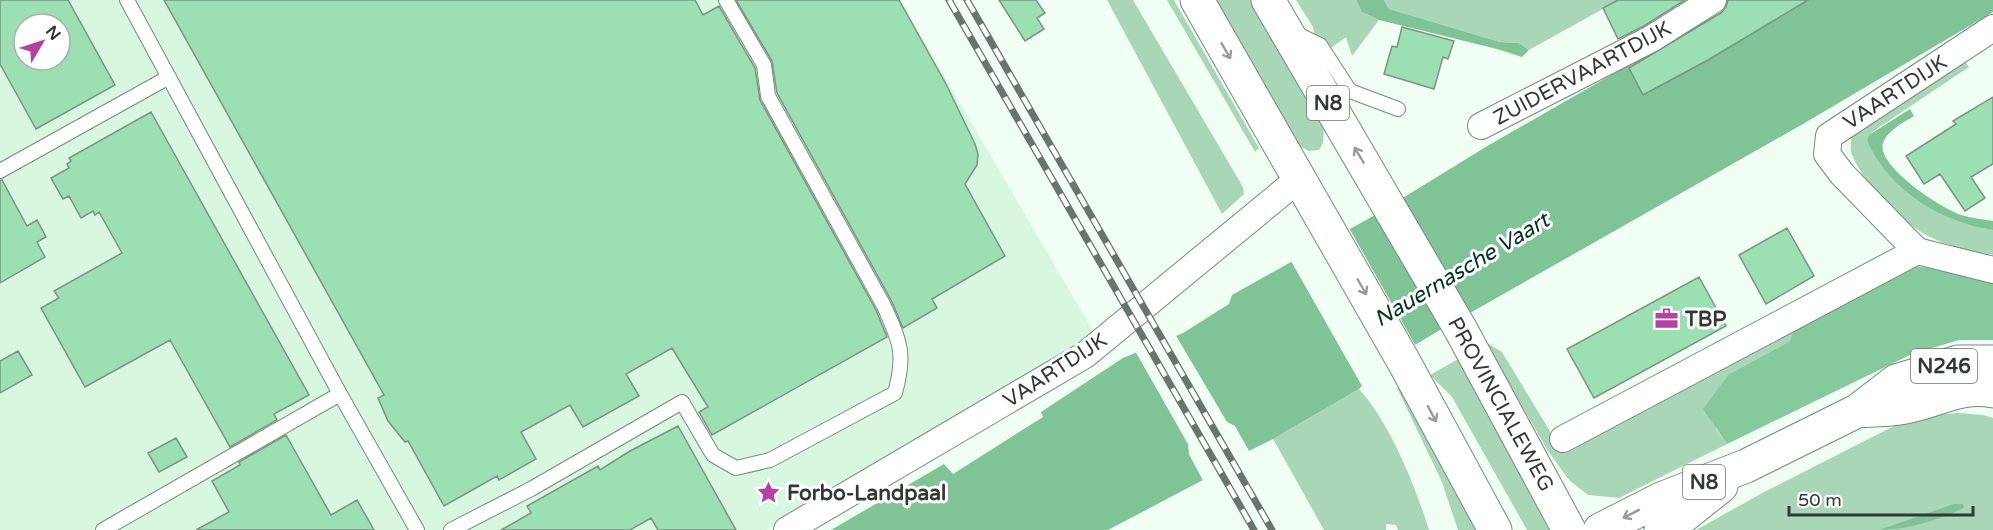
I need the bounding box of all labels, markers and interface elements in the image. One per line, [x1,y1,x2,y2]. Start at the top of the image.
north arrow [12,12,72,72]
street label: ZUIDERVAARTDIJK [1489,16,1675,131]
text: N [41,22,65,44]
one-way arrow [1221,41,1232,59]
street label: VAARTDIJK [1839,50,1952,135]
road number: N8 [1307,86,1349,120]
one-way arrow [1353,147,1365,164]
water label: Nauernasche Vaart [1369,206,1556,332]
one-way arrow [1356,278,1368,295]
office icon: TBP [1654,306,1680,332]
place label: TBP [1684,307,1726,332]
street label: PROVINCIALEWEG [1442,313,1559,496]
street label: VAARTDIJK [999,328,1112,413]
road number: N246 [1911,349,1977,383]
one-way arrow [1426,405,1438,422]
road number: N8 [1683,465,1725,499]
scale bar [1789,479,1974,517]
place icon: Forbo-Landpaal [756,480,782,506]
place label: Forbo-Landpaal [787,481,946,506]
text: 50 m [1798,489,1842,511]
one-way arrow [1622,509,1640,520]

